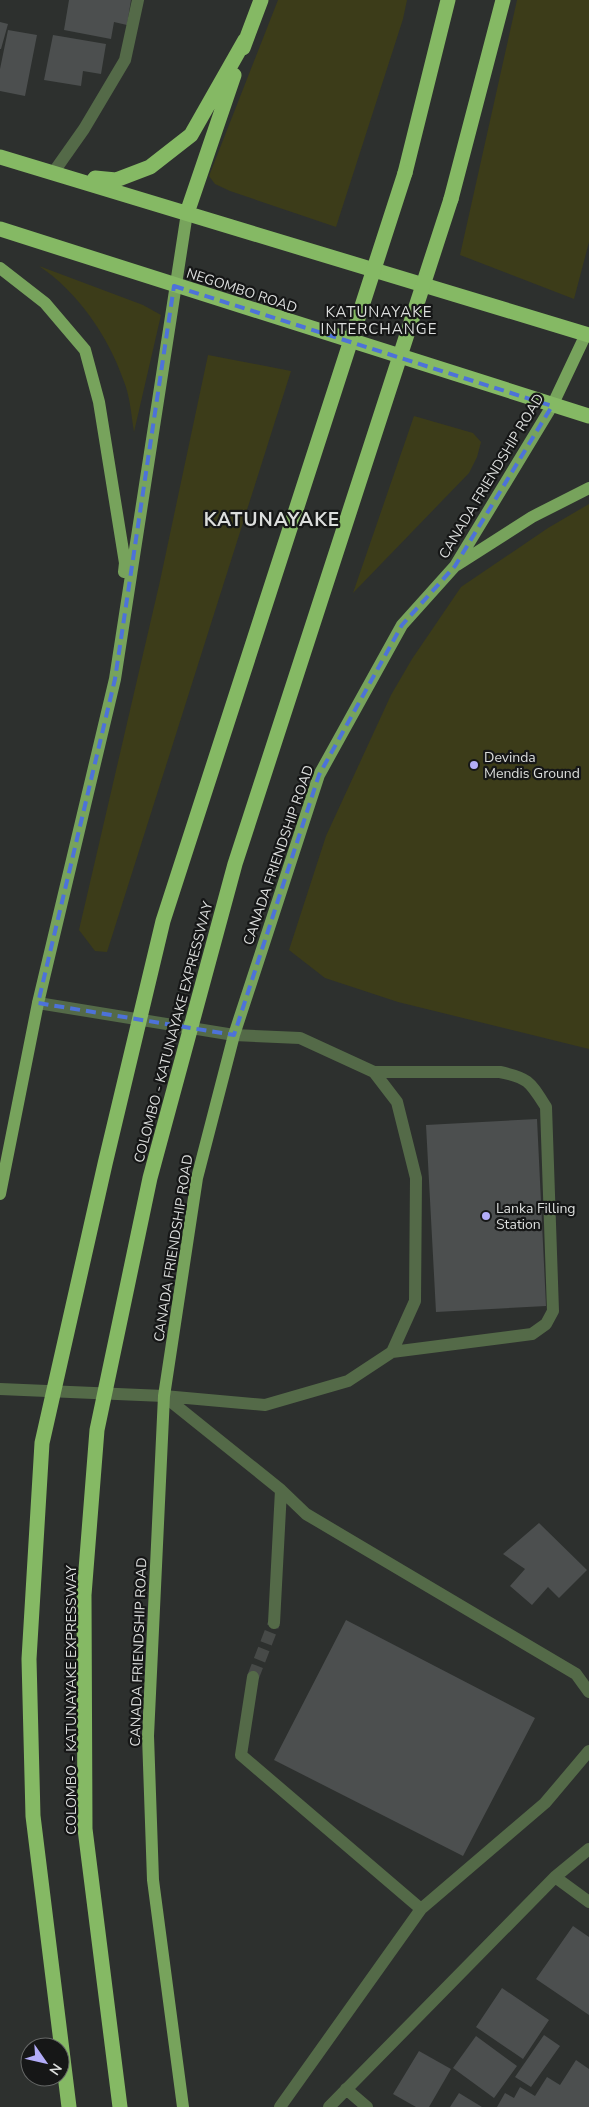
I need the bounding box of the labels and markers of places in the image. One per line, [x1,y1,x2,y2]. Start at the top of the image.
place label: Devinda Mendis Ground [484,748,580,783]
marker: Devinda Mendis Ground [468,759,480,771]
place label: Lanka Filling Station [496,1199,576,1234]
marker: Lanka Filling Station [480,1210,492,1222]

